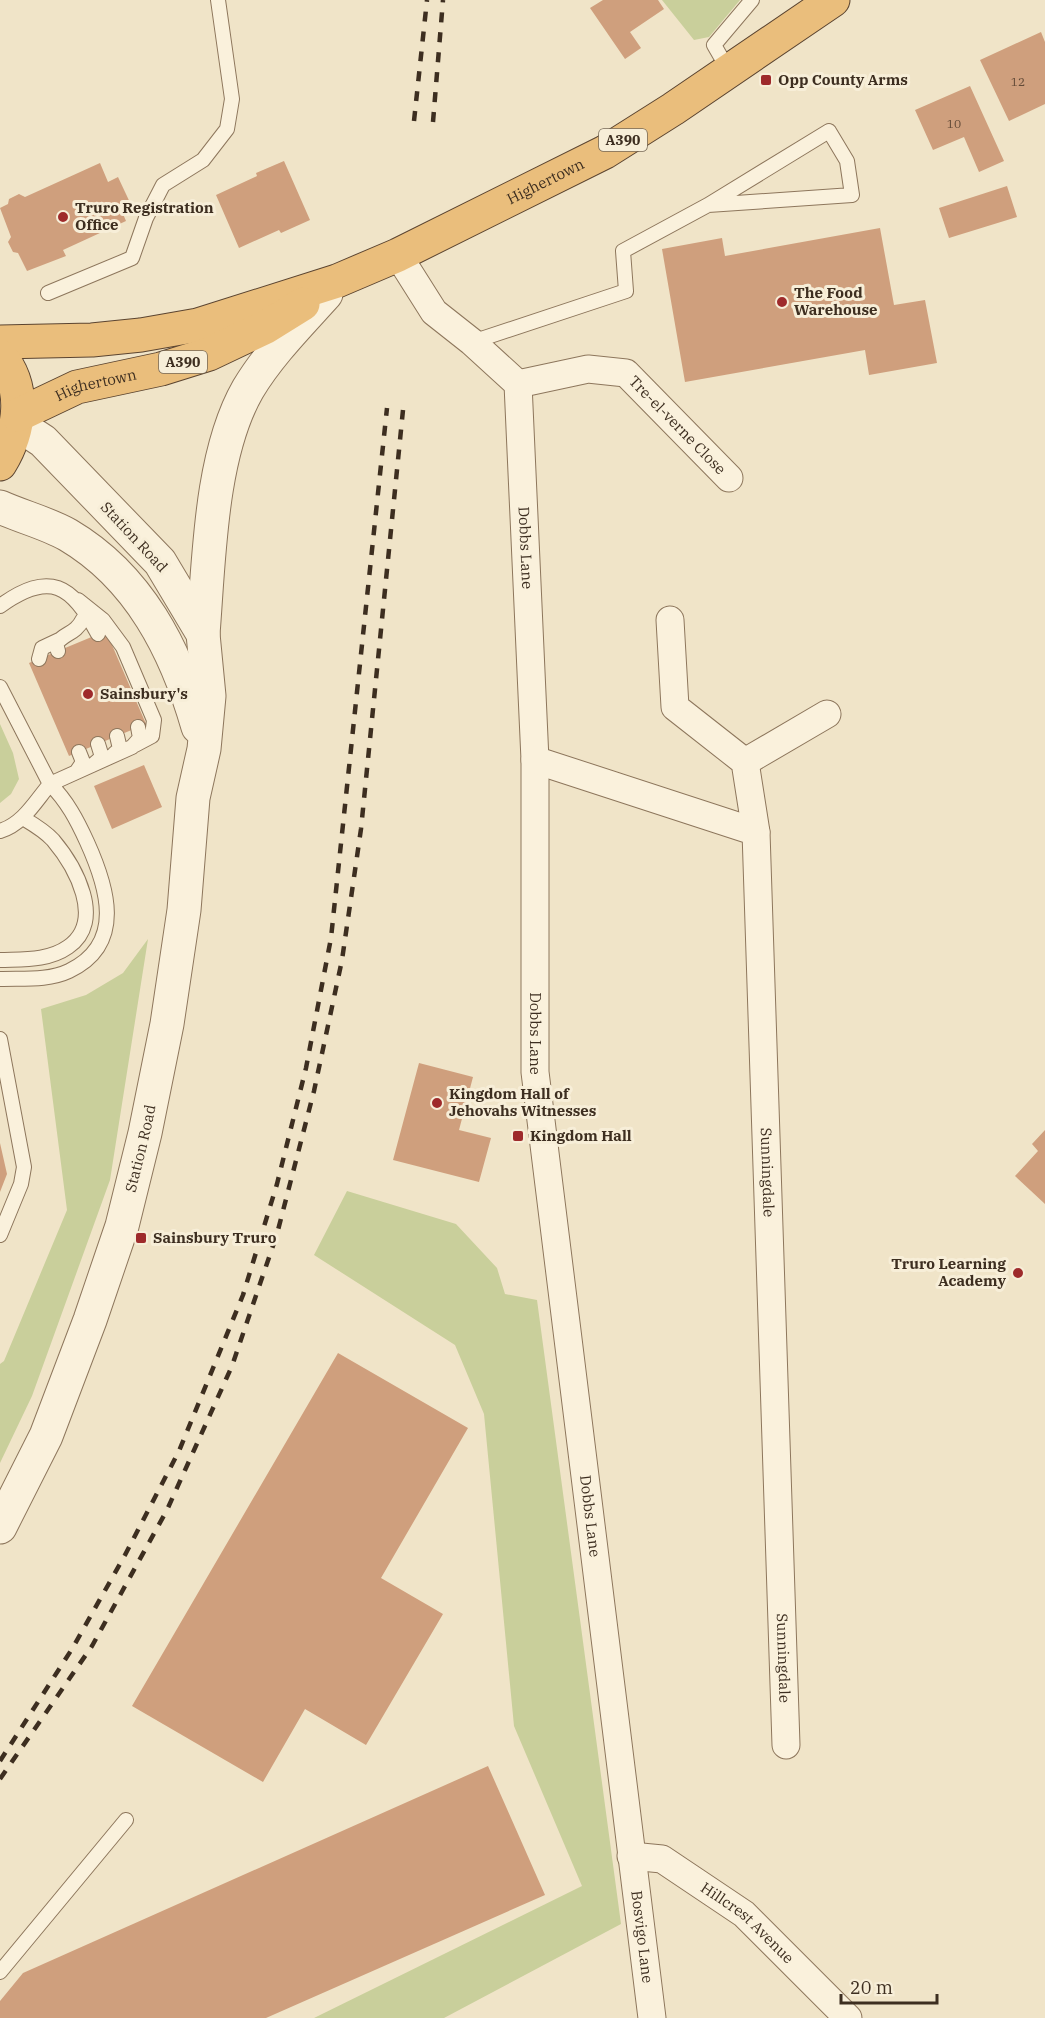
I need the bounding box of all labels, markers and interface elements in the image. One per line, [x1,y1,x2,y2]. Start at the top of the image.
place label: Opp County Arms [778,70,908,89]
marker: Opp County Arms [759,73,773,87]
house number: 12 [1011,74,1025,89]
house number: 10 [947,116,961,131]
road number: A390 [599,129,647,151]
street label: Highertown [504,154,587,208]
place label: Truro Registration Office [75,198,214,234]
marker: Truro Registration Office [56,210,70,224]
place label: The Food Warehouse [794,283,878,319]
marker: The Food Warehouse [775,295,789,309]
road number: A390 [159,351,207,373]
street label: Highertown [52,364,139,405]
street label: Tre-el-verne Close [625,372,730,478]
street label: Station Road [97,497,172,576]
street label: Dobbs Lane [515,506,537,589]
place label: Sainsbury's [100,684,188,703]
marker: Sainsbury's [81,687,95,701]
street label: Dobbs Lane [526,992,545,1075]
place label: Kingdom Hall of Jehovahs Witnesses [449,1084,596,1120]
marker: Kingdom Hall of Jehovahs Witnesses [430,1096,444,1110]
street label: Station Road [121,1103,159,1194]
place label: Kingdom Hall [530,1126,632,1145]
street label: Sunningdale [757,1127,779,1217]
marker: Kingdom Hall [511,1129,525,1143]
place label: Sainsbury Truro [153,1228,277,1247]
marker: Sainsbury Truro [134,1231,148,1245]
place label: Truro Learning Academy [891,1254,1006,1290]
marker: Truro Learning Academy [1011,1266,1025,1280]
street label: Dobbs Lane [576,1474,605,1558]
street label: Sunningdale [773,1613,795,1703]
street label: Hillcrest Avenue [697,1878,798,1967]
street label: Bosvigo Lane [627,1889,658,1984]
scale bar [841,1967,937,2005]
text: 20 m [850,1976,893,1999]

